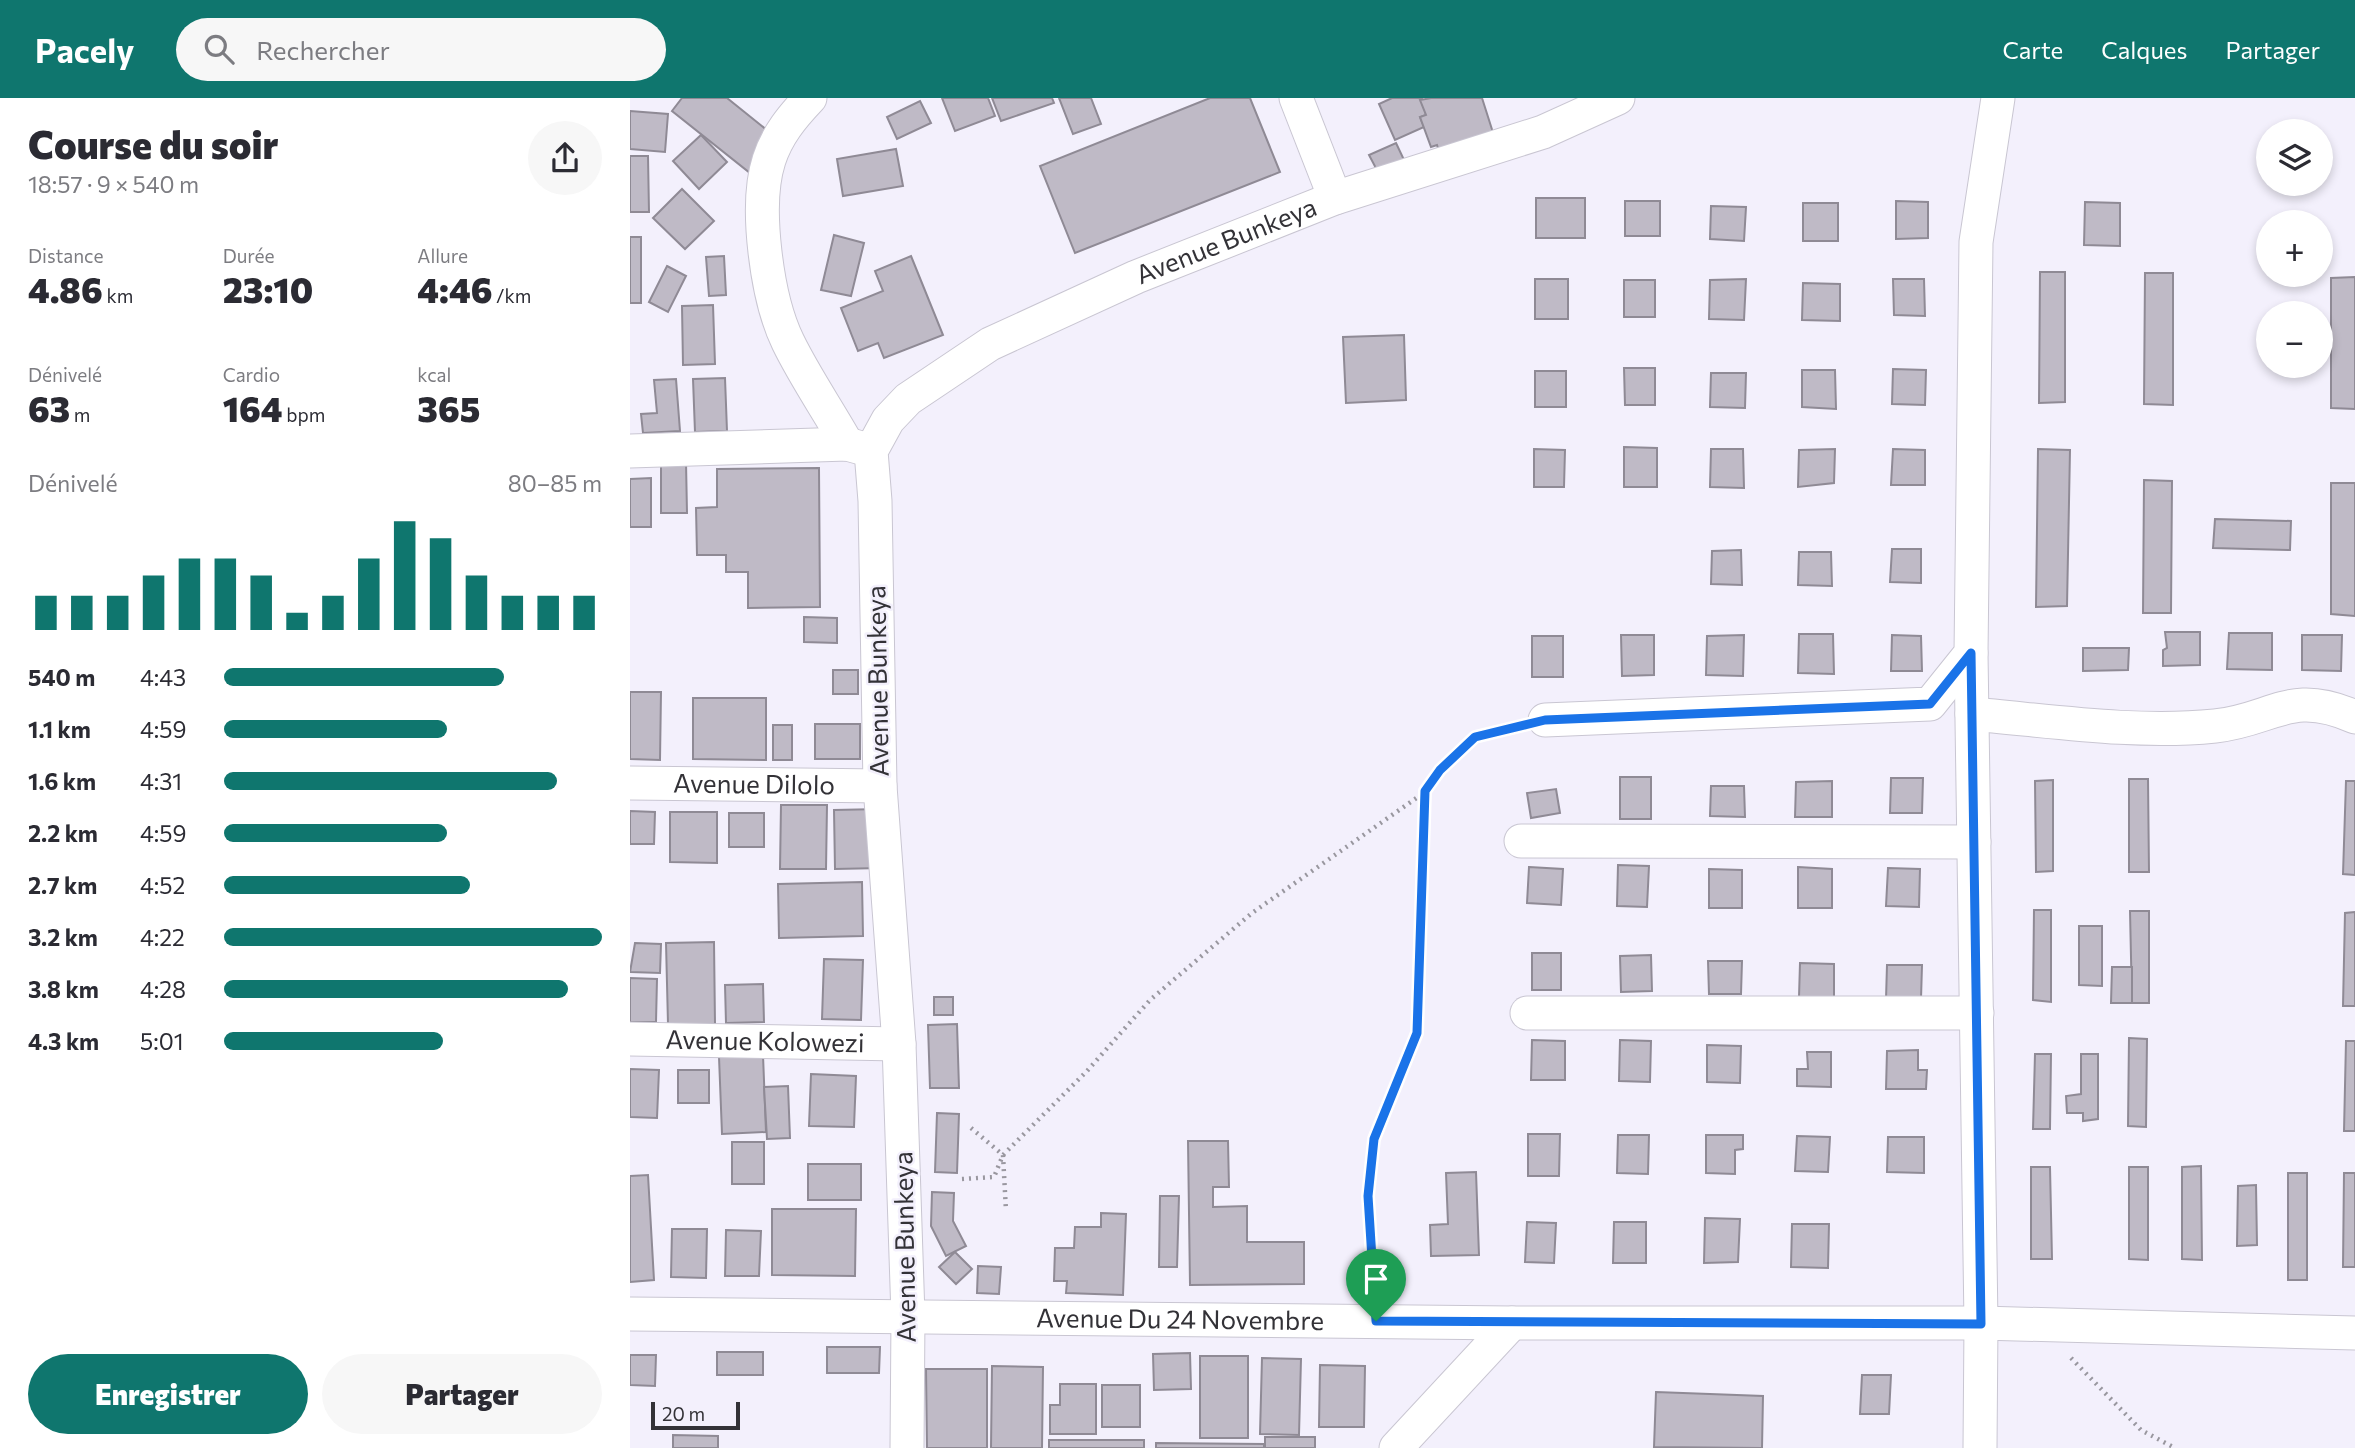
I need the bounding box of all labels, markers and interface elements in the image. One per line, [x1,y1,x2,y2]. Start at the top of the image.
search box [176,18,666,81]
text: Pacely [35,29,134,70]
icon: search [200,30,238,68]
text: Rechercher [256,34,390,65]
text: Carte [2002,35,2063,64]
text: Calques [2101,35,2187,64]
text: Partager [2225,35,2320,64]
map controls [2256,119,2333,378]
button: layers [2256,119,2333,196]
text: Course du soir [28,120,279,167]
button: share [528,121,602,195]
text: 18:57 · 9 × 540 m [28,170,199,198]
street label: Avenue Bunkeya [1131,190,1321,290]
button: + [2256,210,2333,287]
text: Distance [28,244,104,267]
text: Durée [223,244,275,267]
text: Allure [417,244,468,267]
text: 4.86 [28,267,103,310]
text: 23:10 [223,267,313,310]
text: 4:46 [417,267,492,310]
text: km [103,284,133,307]
text: /km [492,284,531,307]
button: − [2256,301,2333,378]
text: Dénivelé [28,363,102,386]
text: Cardio [223,363,280,386]
text: kcal [417,363,451,386]
text: 63 [28,386,70,429]
text: 164 [223,386,283,429]
text: 365 [417,386,480,429]
text: m [70,403,90,426]
text: bpm [283,403,325,426]
text: Dénivelé [28,469,118,497]
text: 80–85 m [508,469,602,497]
street label: Avenue Bunkeya [859,585,894,777]
text: 540 m [28,663,95,691]
text: 4:43 [140,663,186,691]
text: 1.1 km [28,715,91,743]
text: 4:59 [140,715,186,743]
text: 1.6 km [28,767,96,795]
text: 4:31 [140,767,182,795]
street label: Avenue Dilolo [673,767,835,799]
text: 2.2 km [28,819,98,847]
text: 4:59 [140,819,186,847]
text: 2.7 km [28,871,97,899]
text: 4:52 [140,871,185,899]
text: 3.2 km [28,923,98,951]
text: 4:22 [140,923,185,951]
text: 3.8 km [28,975,99,1003]
text: 4:28 [140,975,186,1003]
street label: Avenue Kolowezi [665,1023,865,1057]
text: 4.3 km [28,1027,99,1055]
text: 5:01 [140,1027,183,1055]
street label: Avenue Bunkeya [886,1151,921,1343]
pin [1346,1249,1406,1321]
icon: arrive [1357,1260,1395,1298]
street label: Avenue Du 24 Novembre [1036,1301,1324,1335]
button: Enregistrer [28,1354,308,1434]
button: Partager [322,1354,602,1434]
scale bar [651,1399,740,1431]
text: 20 m [662,1402,705,1425]

